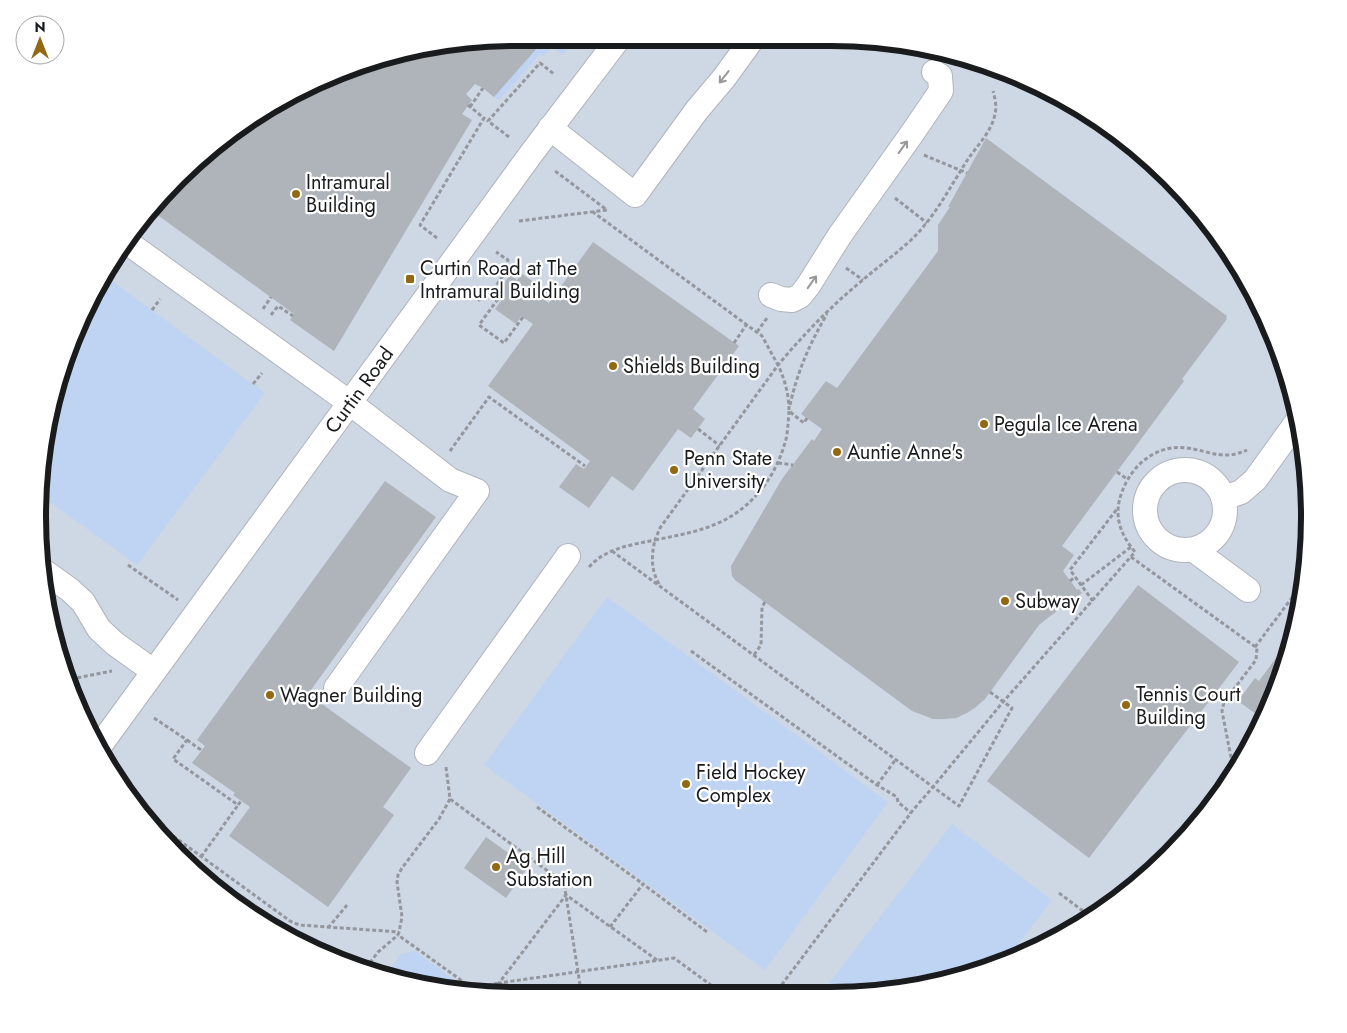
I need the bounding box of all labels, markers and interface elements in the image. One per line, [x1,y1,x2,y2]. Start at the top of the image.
north arrow [15,15,65,65]
text: N [34,17,46,37]
one-way arrow [719,71,730,84]
one-way arrow [897,141,908,154]
place label: Intramural Building [306,168,390,220]
marker: Intramural Building [290,188,302,200]
place label: Curtin Road at The Intramural Building [420,254,580,306]
marker: Curtin Road at The Intramural Building [404,273,416,285]
one-way arrow [806,275,817,289]
street label: Curtin Road [318,341,401,440]
place label: Shields Building [623,352,760,381]
marker: Shields Building [607,360,619,372]
place label: Pegula Ice Arena [994,410,1138,439]
marker: Pegula Ice Arena [978,418,990,430]
place label: Auntie Anne's [847,438,963,467]
place label: Penn State University [684,444,772,496]
marker: Auntie Anne's [831,446,843,458]
marker: Penn State University [668,464,680,476]
place label: Subway [1015,587,1080,616]
marker: Subway [999,595,1011,607]
place label: Tennis Court Building [1136,680,1241,732]
place label: Wagner Building [280,681,422,710]
marker: Wagner Building [264,689,276,701]
marker: Tennis Court Building [1120,699,1132,711]
place label: Field Hockey Complex [696,758,806,810]
marker: Field Hockey Complex [680,778,692,790]
place label: Ag Hill Substation [506,842,593,894]
marker: Ag Hill Substation [490,861,502,873]

